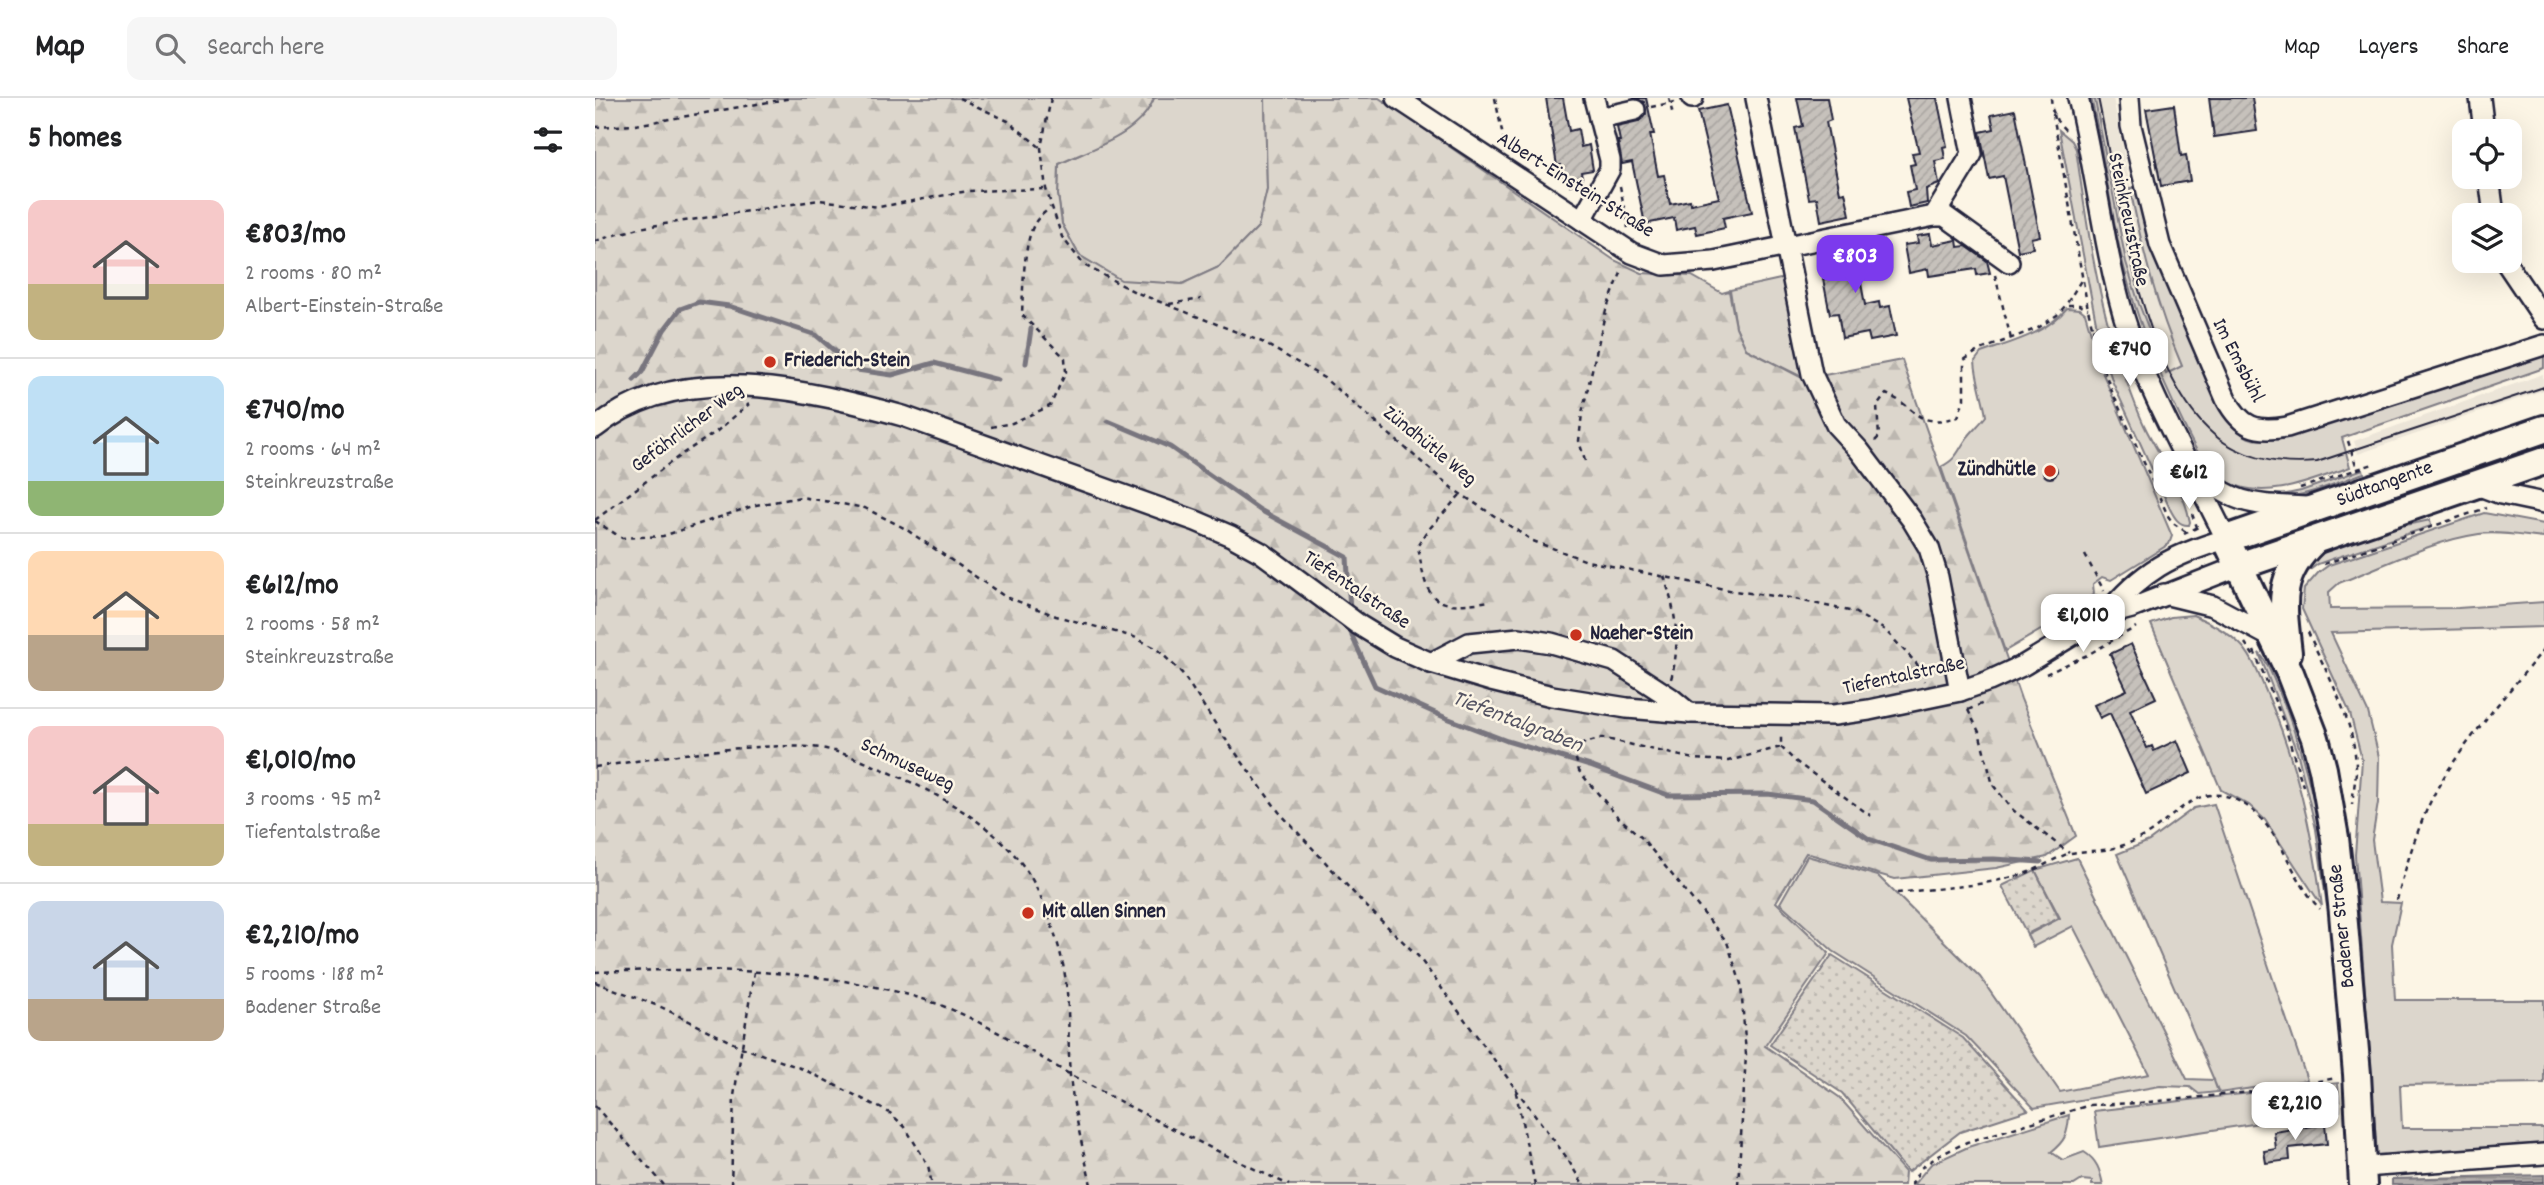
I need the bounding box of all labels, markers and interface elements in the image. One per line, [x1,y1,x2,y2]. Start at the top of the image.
search box [127,17,617,80]
text: Map [35,25,85,72]
icon: search [151,29,189,67]
text: Search here [207,30,325,67]
text: Map [2284,31,2320,65]
text: Layers [2358,31,2419,65]
text: Share [2457,31,2509,65]
text: 5 homes [28,119,122,162]
map controls [2452,119,2522,273]
button: locate [2452,119,2522,189]
icon: filters [529,121,567,159]
street label: Albert-Einstein-Straße [1490,125,1660,247]
street label: Steinkreuzstraße [2098,150,2156,290]
button: layers [2452,203,2522,273]
text: €803/mo [245,215,346,258]
icon: home [84,228,168,312]
pin: €803 [1814,236,1896,295]
text: €803 [1833,241,1877,274]
text: 2 rooms · 80 m² [245,258,382,291]
text: Albert-Einstein-Straße [245,291,443,324]
street label: Im Emsbühl [2203,314,2271,408]
pin: €740 [2089,328,2171,388]
text: €740 [2108,334,2152,367]
place label: Friederich-Stein [784,347,910,377]
marker: Friederich-Stein [762,354,778,370]
street label: Gefährlicher Weg [625,377,751,481]
text: €740/mo [245,391,345,434]
street label: Zündhütle Weg [1375,400,1483,494]
icon: home [84,404,168,488]
text: 2 rooms · 64 m² [245,434,381,467]
pin: €612 [2148,452,2230,511]
street label: Südtangente [2333,454,2437,516]
place label: Zündhütle [1957,456,2036,486]
text: €612 [2169,457,2209,490]
marker: Zündhütle [2042,463,2058,479]
text: Steinkreuzstraße [245,467,394,500]
street label: Tiefentalstraße [1296,544,1416,638]
text: €612/mo [245,566,339,609]
icon: home [84,579,168,663]
pin: €1,010 [2026,594,2140,654]
text: €1,010 [2057,600,2109,633]
text: 2 rooms · 58 m² [245,609,380,642]
place label: Naeher-Stein [1590,620,1693,650]
marker: Naeher-Stein [1568,627,1584,643]
text: Steinkreuzstraße [245,642,394,675]
street label: Tiefentalstraße [1840,649,1968,705]
water label: Tiefentalgraben [1447,683,1588,763]
street label: Schmuseweg [855,731,959,801]
text: €1,010/mo [245,741,356,784]
icon: home [84,754,168,838]
text: 3 rooms · 95 m² [245,784,381,817]
text: Tiefentalstraße [245,817,381,850]
street label: Badener Straße [2322,863,2364,989]
place label: Mit allen Sinnen [1042,898,1166,928]
marker: Mit allen Sinnen [1020,905,1036,921]
text: €2,210/mo [245,916,359,959]
icon: home [84,929,168,1013]
text: 5 rooms · 188 m² [245,959,384,992]
text: Badener Straße [245,992,381,1025]
pin: €2,210 [2238,1082,2352,1142]
text: €2,210 [2268,1088,2322,1121]

